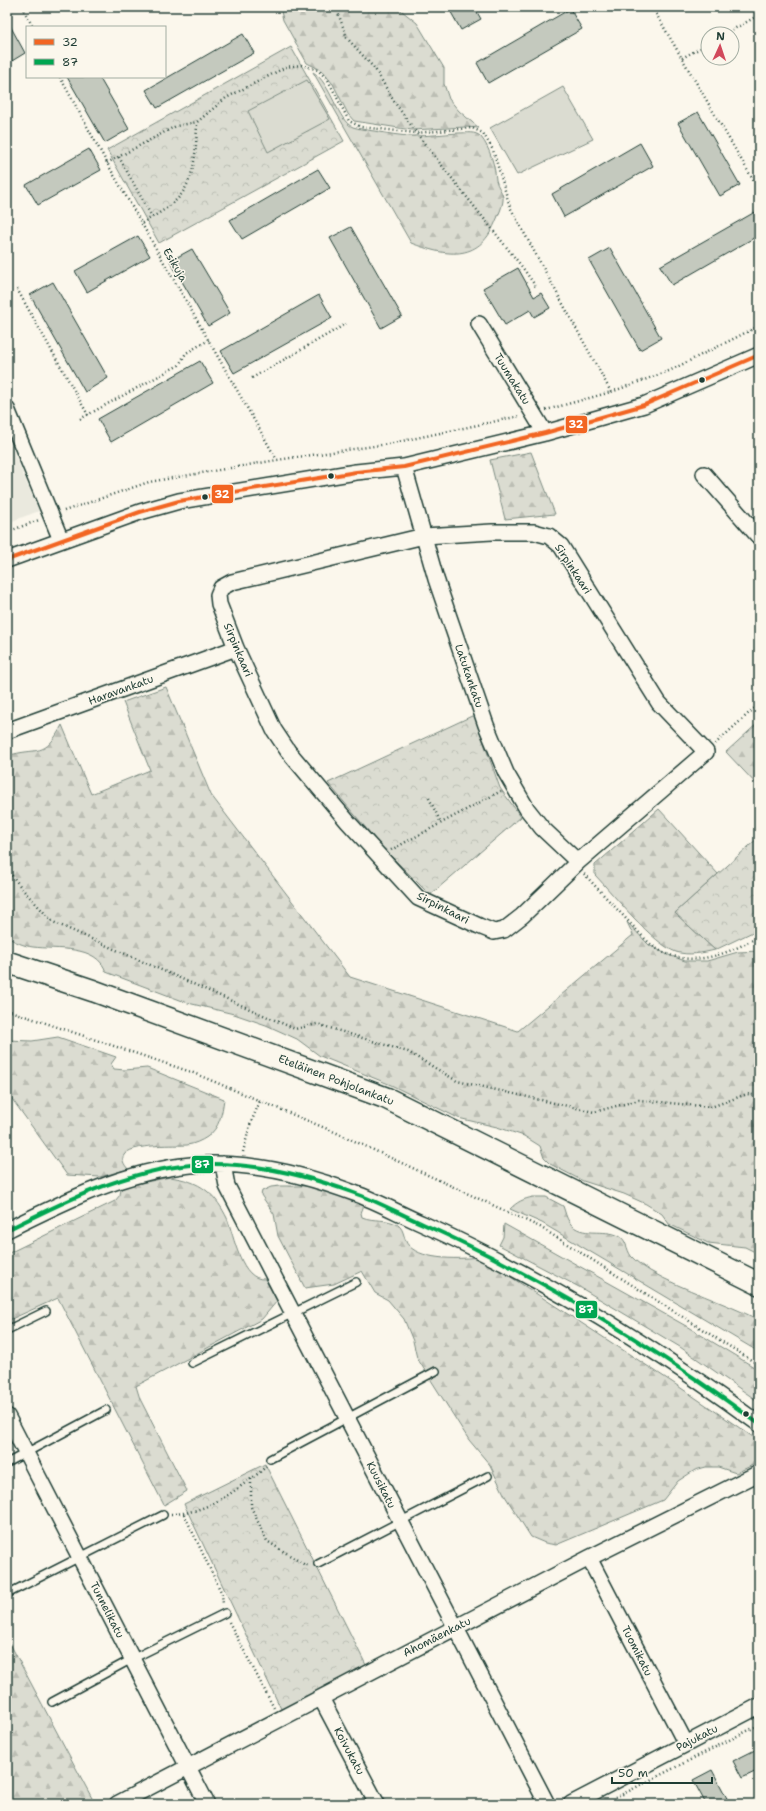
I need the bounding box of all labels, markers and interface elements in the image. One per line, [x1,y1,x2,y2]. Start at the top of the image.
legend [26,26,166,78]
north arrow [700,26,740,66]
text: N [716,29,726,44]
text: 32 [62,34,78,50]
text: 87 [62,54,78,70]
street label: Esikuja [159,245,191,285]
street label: Tuumakatu [490,350,534,408]
unlabelled marker [697,375,707,385]
line badge: 32 [565,415,588,434]
text: 32 [568,417,584,432]
unlabelled marker [326,471,336,481]
line badge: 32 [211,484,234,504]
text: 32 [214,487,230,502]
unlabelled marker [200,492,210,502]
street label: Sirpinkaari [551,541,595,597]
street label: Sirpinkaari [220,621,256,679]
street label: Latukankatu [451,642,487,710]
street label: Haravankatu [86,671,156,709]
street label: Sirpinkaari [414,888,472,928]
street label: Eteläinen Pohjolankatu [276,1051,396,1109]
line badge: 87 [191,1155,214,1174]
text: 87 [194,1157,210,1172]
line badge: 87 [575,1300,598,1319]
text: 87 [578,1302,594,1317]
unlabelled marker [741,1409,751,1419]
street label: Kuusikatu [363,1459,399,1511]
street label: Tunnelikatu [86,1579,128,1641]
street label: Ahomäenkatu [401,1614,473,1660]
street label: Tuomikatu [618,1623,656,1679]
street label: Pajukatu [673,1721,721,1755]
street label: Koivukatu [330,1725,368,1777]
scale bar [612,1759,712,1785]
text: 50 m [618,1765,648,1781]

